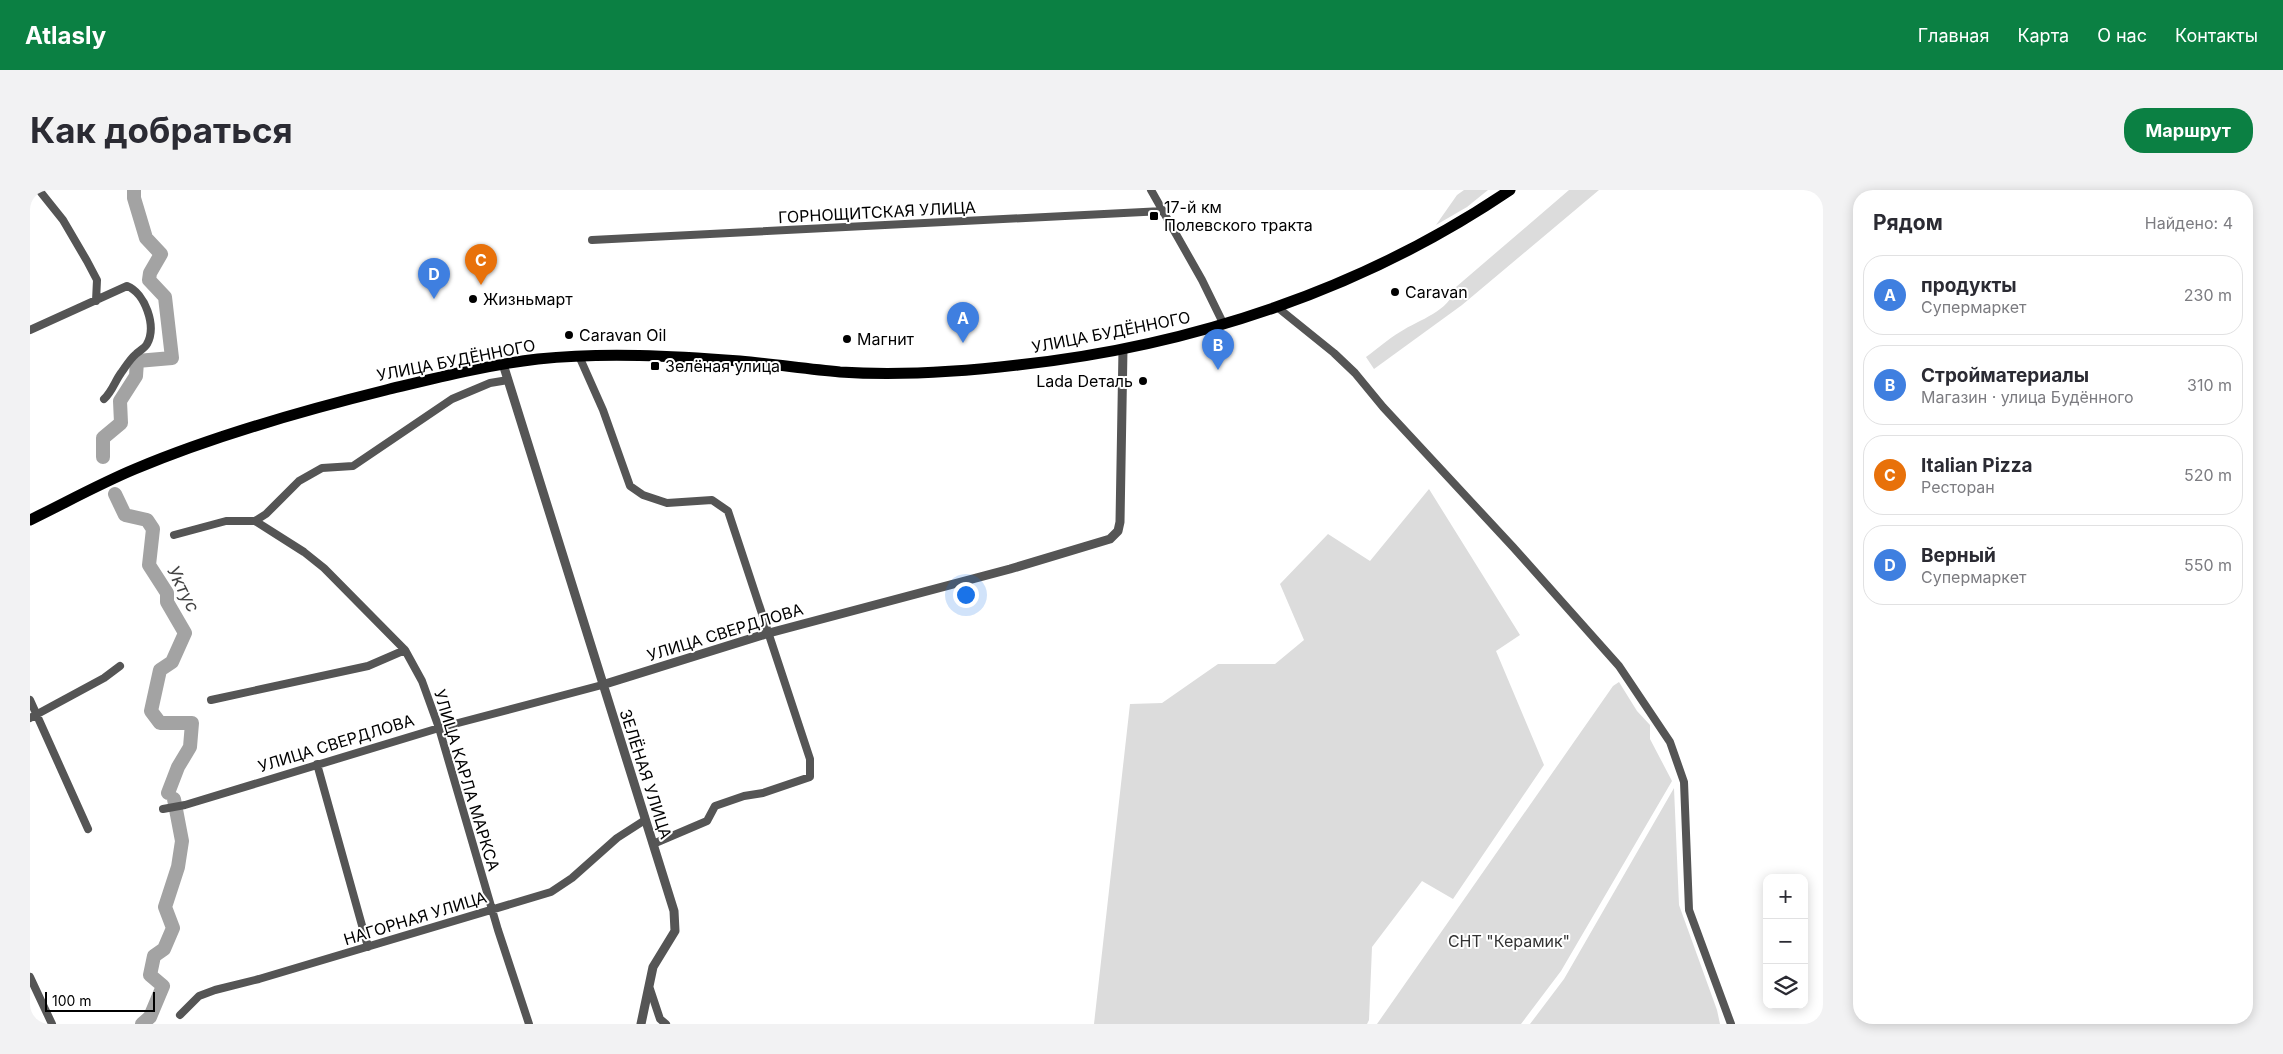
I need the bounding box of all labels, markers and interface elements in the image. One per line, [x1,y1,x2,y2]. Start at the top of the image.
text: Atlasly [25,21,106,50]
text: Главная [1918,25,1989,46]
text: Карта [2017,25,2069,46]
text: О нас [2097,25,2147,46]
text: Контакты [2175,25,2258,46]
button: Маршрут [2124,108,2253,153]
text: Как добраться [30,109,293,151]
street label: ГОРНОЩИТСКАЯ УЛИЦА [778,197,976,227]
place label: 17-й км Полевского тракта [1164,197,1313,235]
marker: 17-й км Полевского тракта [1148,210,1160,222]
text: Рядом [1873,210,1943,235]
text: Найдено: 4 [2145,213,2233,233]
pin: C [465,244,497,285]
pin: D [418,258,450,299]
text: продукты [1921,274,2017,297]
place label: Caravan [1405,282,1468,302]
text: A [1884,285,1896,305]
text: 230 m [2184,285,2232,305]
marker: Caravan [1389,286,1401,298]
place label: Жизньмарт [483,289,573,309]
marker: Жизньмарт [467,293,479,305]
text: Супермаркет [1921,297,2026,317]
pin: A [947,302,979,343]
street label: УЛИЦА БУДЁННОГО [1030,307,1192,357]
place label: Caravan Oil [579,325,666,345]
marker: Caravan Oil [563,329,575,341]
place label: Магнит [857,329,915,349]
pin: B [1202,329,1234,370]
marker: Магнит [841,333,853,345]
street label: УЛИЦА БУДЁННОГО [375,335,537,385]
place label: Зелёная улица [665,356,780,376]
marker: Зелёная улица [649,360,661,372]
text: Стройматериалы [1921,364,2089,387]
place label: Lada Dеталь [1036,371,1133,391]
marker: Lada Dеталь [1137,375,1149,387]
text: B [1885,375,1895,395]
text: 310 m [2187,375,2232,395]
text: Магазин · улица Будённого [1921,387,2134,407]
text: Italian Pizza [1921,454,2033,477]
text: C [1884,465,1896,485]
text: 520 m [2184,465,2232,485]
text: Ресторан [1921,477,1995,497]
text: Верный [1921,544,1996,567]
text: D [1884,555,1896,575]
text: 550 m [2184,555,2232,575]
water label: Уктус [163,562,204,615]
text: Супермаркет [1921,567,2026,587]
your location [953,582,979,608]
street label: УЛИЦА СВЕРДЛОВА [644,599,806,665]
street label: УЛИЦА КАРЛА МАРКСА [430,687,504,873]
street label: ЗЕЛЁНАЯ УЛИЦА [616,706,676,842]
street label: УЛИЦА СВЕРДЛОВА [255,710,417,776]
map controls [1763,874,1808,1009]
button: + [1763,874,1808,919]
street label: НАГОРНАЯ УЛИЦА [341,887,489,949]
button: − [1763,919,1808,964]
park label: СНТ "Керамик" [1448,931,1570,951]
button: layers [1763,964,1808,1009]
scale bar [45,989,155,1012]
text: 100 m [52,992,92,1009]

